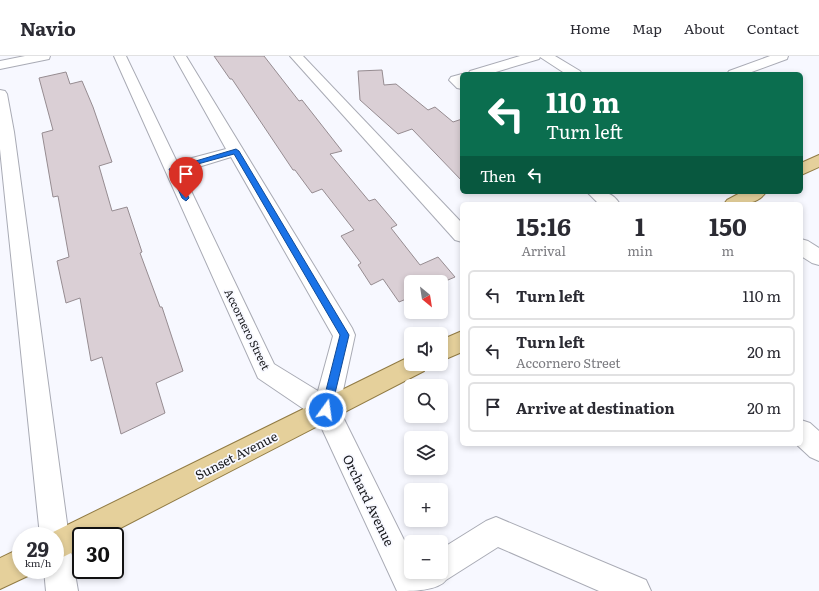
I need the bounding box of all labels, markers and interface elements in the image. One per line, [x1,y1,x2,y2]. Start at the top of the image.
text: Navio [20,14,76,42]
text: Home [570,18,610,38]
text: Map [632,18,662,38]
text: About [684,18,725,38]
text: Contact [747,18,799,38]
text: 110 m [546,80,620,122]
icon: left [480,88,532,140]
text: Turn left [546,118,623,145]
pin [169,157,203,198]
icon: arrive [175,163,197,185]
text: Then [480,164,516,187]
icon: left [524,164,546,186]
text: 15:16 [516,208,571,243]
text: 1 [635,208,645,243]
text: 150 [709,208,747,243]
text: Arrival [521,241,566,260]
text: min [627,241,653,260]
text: m [722,241,734,260]
north arrow [404,275,448,319]
map controls [404,275,448,579]
icon: left [482,284,504,306]
text: Turn left [516,284,585,307]
text: 110 m [743,284,781,307]
street label: Accornero Street [221,286,275,373]
button: sound [404,327,448,371]
text: Turn left [516,330,585,353]
icon: left [482,340,504,362]
text: 20 m [747,340,781,363]
text: Accornero Street [516,353,621,372]
button: search [404,379,448,423]
position arrow [305,389,347,431]
icon: arrive [482,396,504,418]
text: Arrive at destination [516,396,675,419]
text: 20 m [747,396,781,419]
street label: Sunset Avenue [191,426,281,484]
button: layers [404,431,448,475]
street label: Orchard Avenue [339,451,400,549]
button: + [404,483,448,527]
speed limit sign: 30 [72,527,124,579]
text: 29 [27,533,49,563]
button: − [404,535,448,579]
text: km/h [25,555,51,570]

